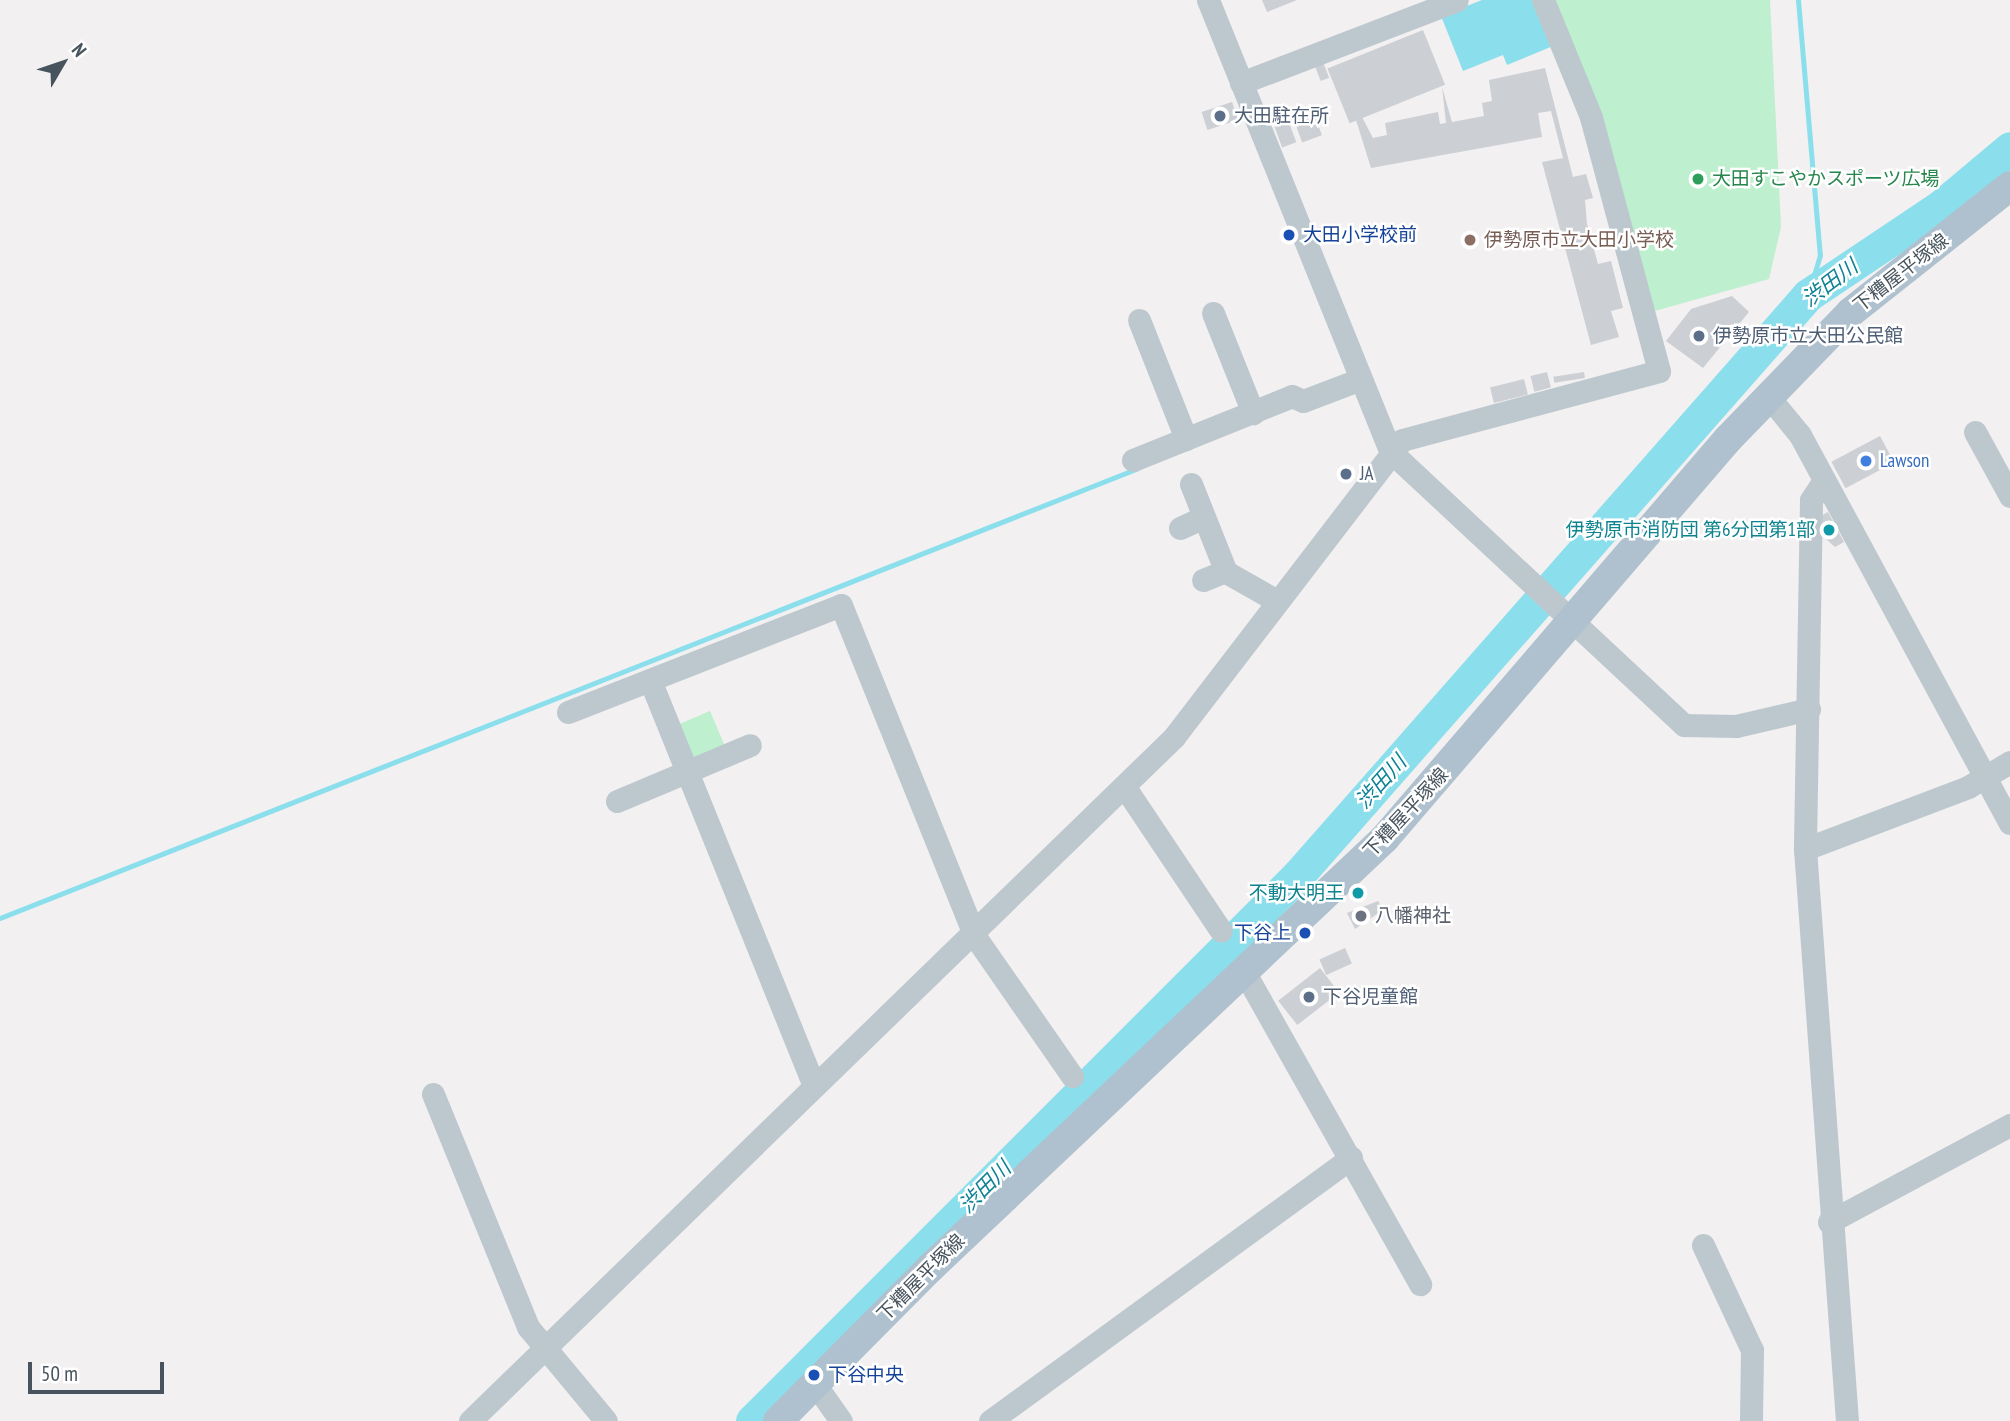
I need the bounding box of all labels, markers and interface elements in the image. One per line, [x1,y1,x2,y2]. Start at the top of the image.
north arrow [28,28,98,98]
text: N [67,38,92,61]
place label: 大田駐在所 [1234,105,1329,127]
marker: 大田駐在所 [1212,108,1228,124]
place label: 大田すこやかスポーツ広場 [1712,168,1940,190]
marker: 大田すこやかスポーツ広場 [1690,171,1706,187]
place label: 大田小学校前 [1303,224,1417,246]
marker: 大田小学校前 [1281,227,1297,243]
place label: 伊勢原市立大田小学校 [1484,229,1674,251]
street label: 下糟屋平塚線 [1849,229,1953,317]
marker: 伊勢原市立大田小学校 [1462,232,1478,248]
water label: 渋田川 [1797,254,1863,312]
place label: 伊勢原市立大田公民館 [1713,325,1903,347]
marker: 伊勢原市立大田公民館 [1691,328,1707,344]
place label: Lawson [1880,450,1929,472]
marker: Lawson [1858,453,1874,469]
place label: JA [1360,463,1374,485]
marker: JA [1338,466,1354,482]
place label: 伊勢原市消防団 第6分団第1部 [1566,519,1815,541]
marker: 伊勢原市消防団 第6分団第1部 [1821,522,1837,538]
water label: 渋田川 [1351,750,1411,814]
street label: 下糟屋平塚線 [1359,764,1453,862]
place label: 不動大明王 [1249,882,1344,904]
marker: 不動大明王 [1350,885,1366,901]
place label: 八幡神社 [1375,905,1451,927]
marker: 八幡神社 [1353,908,1369,924]
place label: 下谷上 [1234,922,1291,944]
marker: 下谷上 [1297,925,1313,941]
place label: 下谷児童館 [1323,986,1418,1008]
marker: 下谷児童館 [1301,989,1317,1005]
water label: 渋田川 [954,1156,1016,1218]
street label: 下糟屋平塚線 [873,1230,969,1326]
scale bar [32,1348,168,1392]
text: 50 m [41,1360,78,1387]
place label: 下谷中央 [828,1364,904,1386]
marker: 下谷中央 [806,1367,822,1383]

